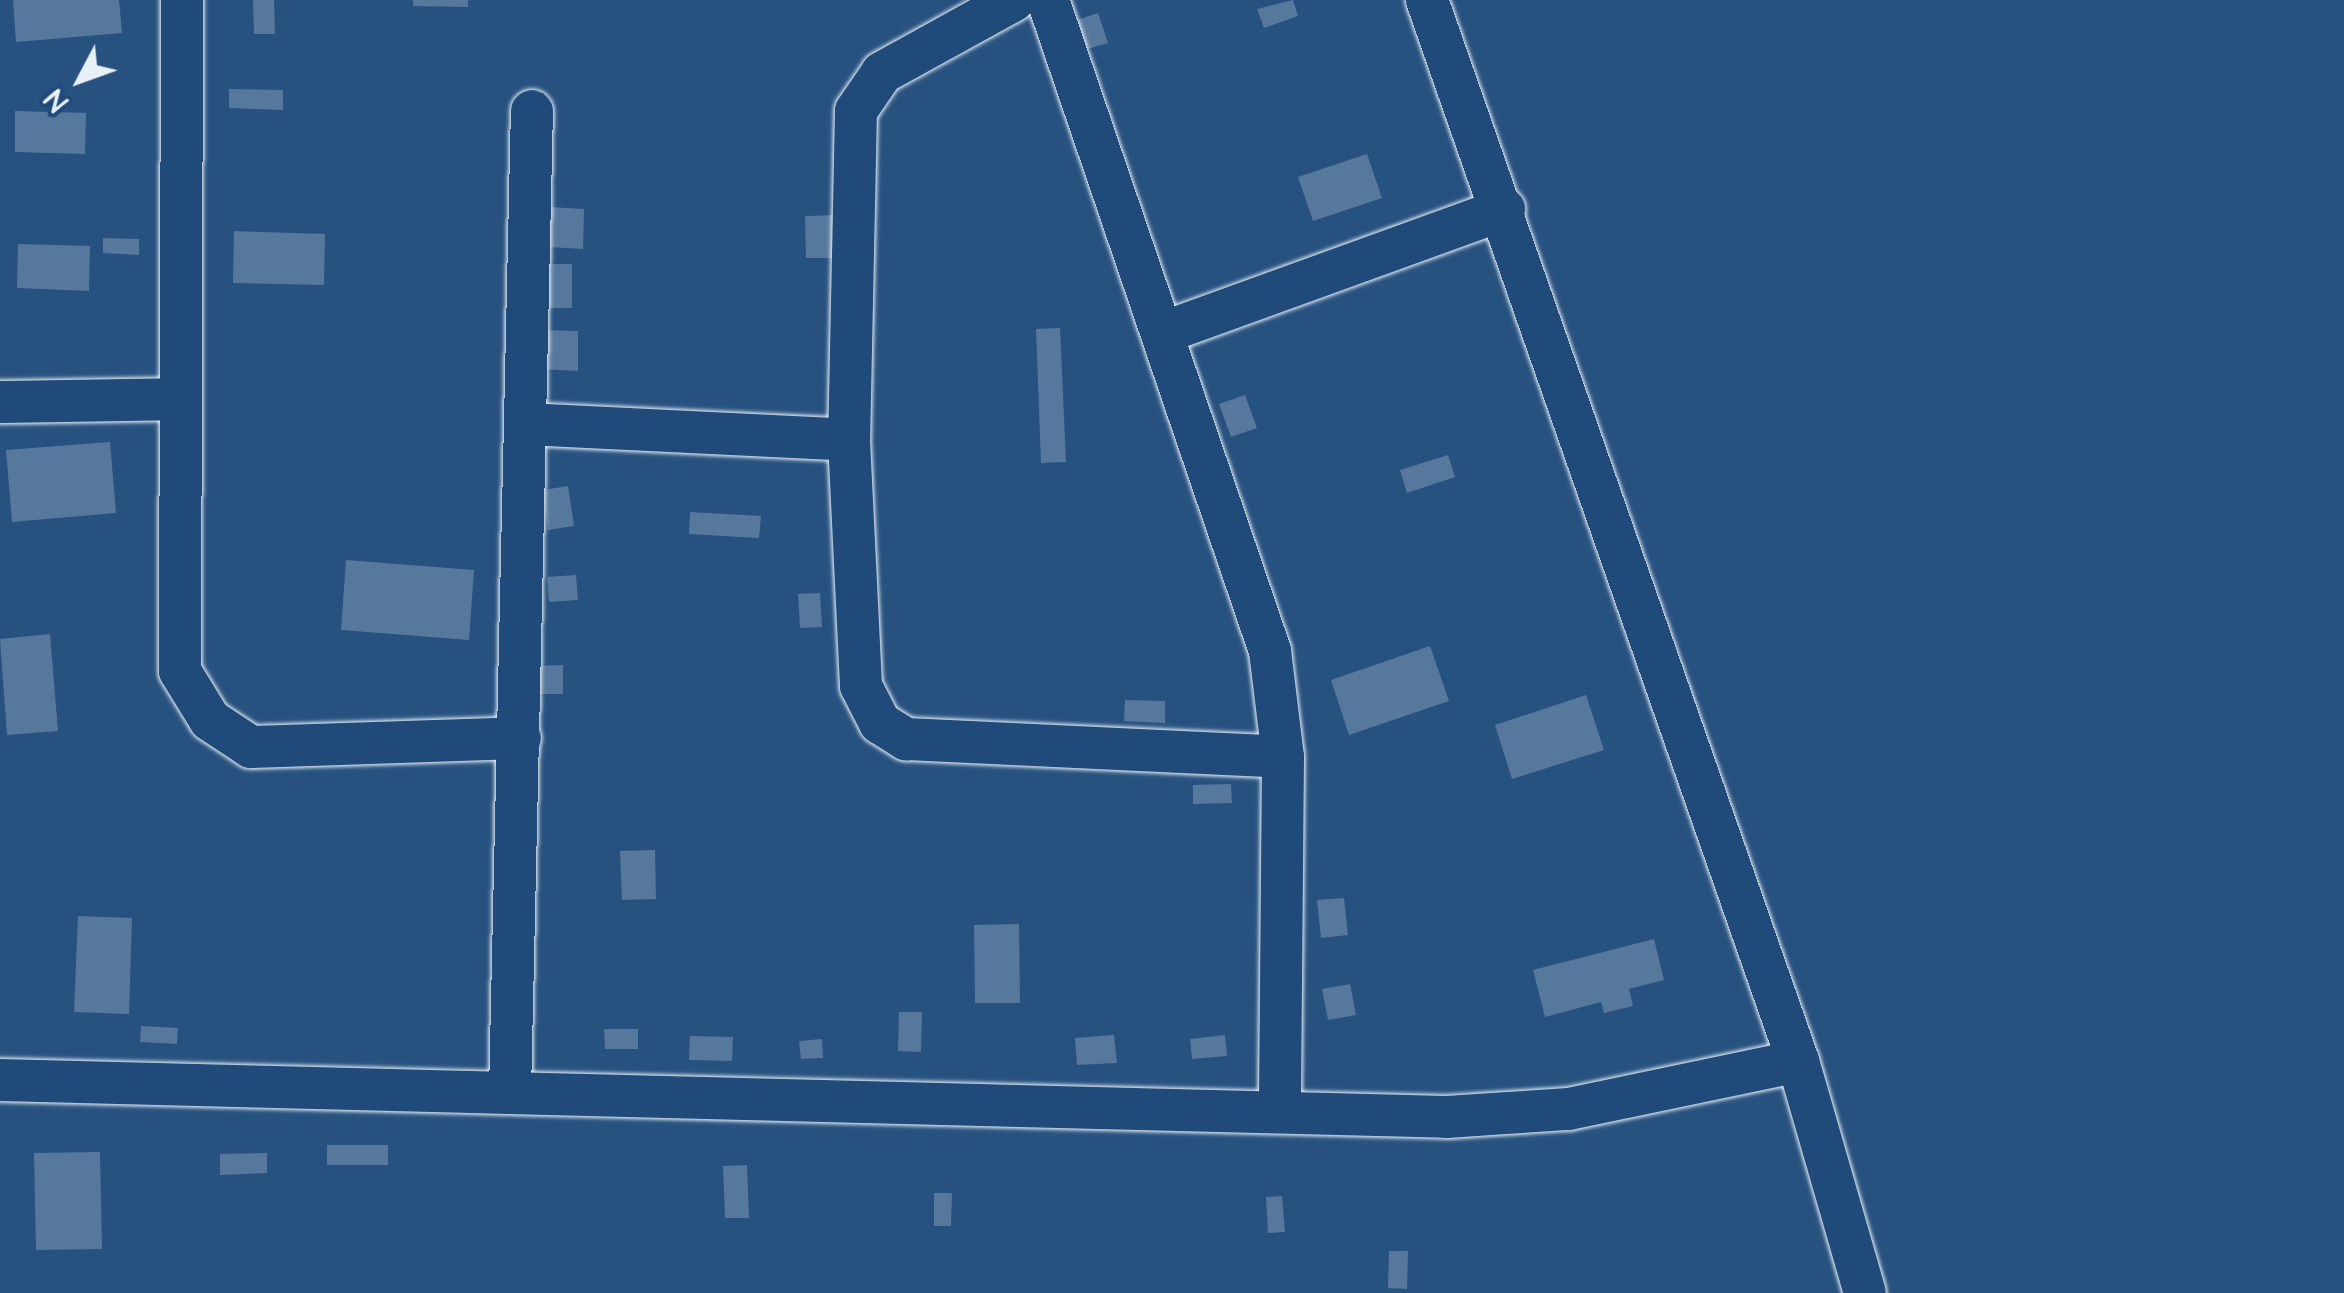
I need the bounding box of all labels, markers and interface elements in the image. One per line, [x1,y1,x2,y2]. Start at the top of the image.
north arrow [30,30,130,130]
text: N [37,81,77,119]

